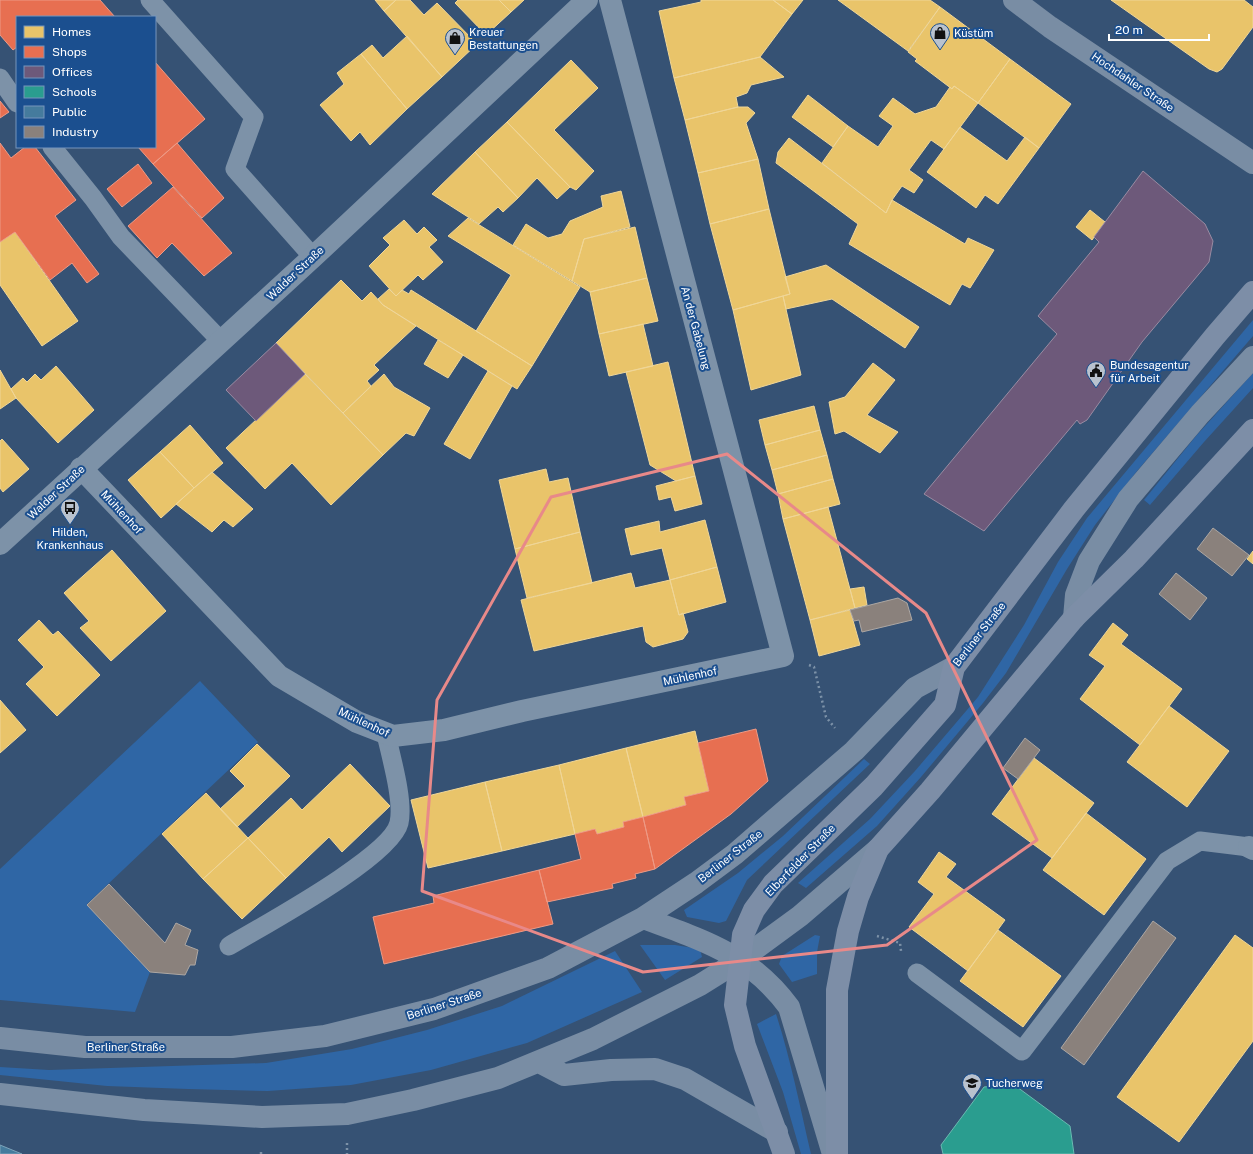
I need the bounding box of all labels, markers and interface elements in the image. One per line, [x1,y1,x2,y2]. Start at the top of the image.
legend [16,16,156,148]
scale bar [1109,16,1209,42]
shop icon: Küstüm [929,22,951,50]
text: 20 m [1115,23,1143,37]
text: Homes [52,25,91,39]
place label: Kreuer Bestattungen [469,26,538,51]
shop icon: Kreuer Bestattungen [444,27,466,55]
place label: Küstüm [954,27,993,39]
text: Shops [52,45,87,59]
street label: Hochdahler Straße [1090,50,1176,114]
text: Offices [52,65,92,79]
text: Schools [52,85,97,99]
text: Public [52,105,87,119]
text: Industry [52,125,99,139]
street label: Walder Straße [264,244,326,302]
street label: An der Gabelung [679,285,713,371]
place label: Bundesagentur für Arbeit [1110,359,1189,384]
public building icon: Bundesagentur für Arbeit [1085,360,1107,388]
street label: Walder Straße [25,463,87,521]
street label: Mühlenhof [99,488,146,537]
bus stop icon: Hilden, Krankenhaus [59,497,81,525]
place label: Hilden, Krankenhaus [37,526,104,551]
street label: Berliner Straße [950,600,1008,668]
street label: Mühlenhof [662,664,719,688]
street label: Mühlenhof [337,705,392,739]
street label: Elberfelder Straße [763,822,837,898]
street label: Berliner Straße [696,827,764,885]
street label: Berliner Straße [405,986,483,1022]
street label: Berliner Straße [87,1041,165,1053]
school or university icon: Tucherweg [961,1072,983,1100]
place label: Tucherweg [986,1077,1043,1089]

